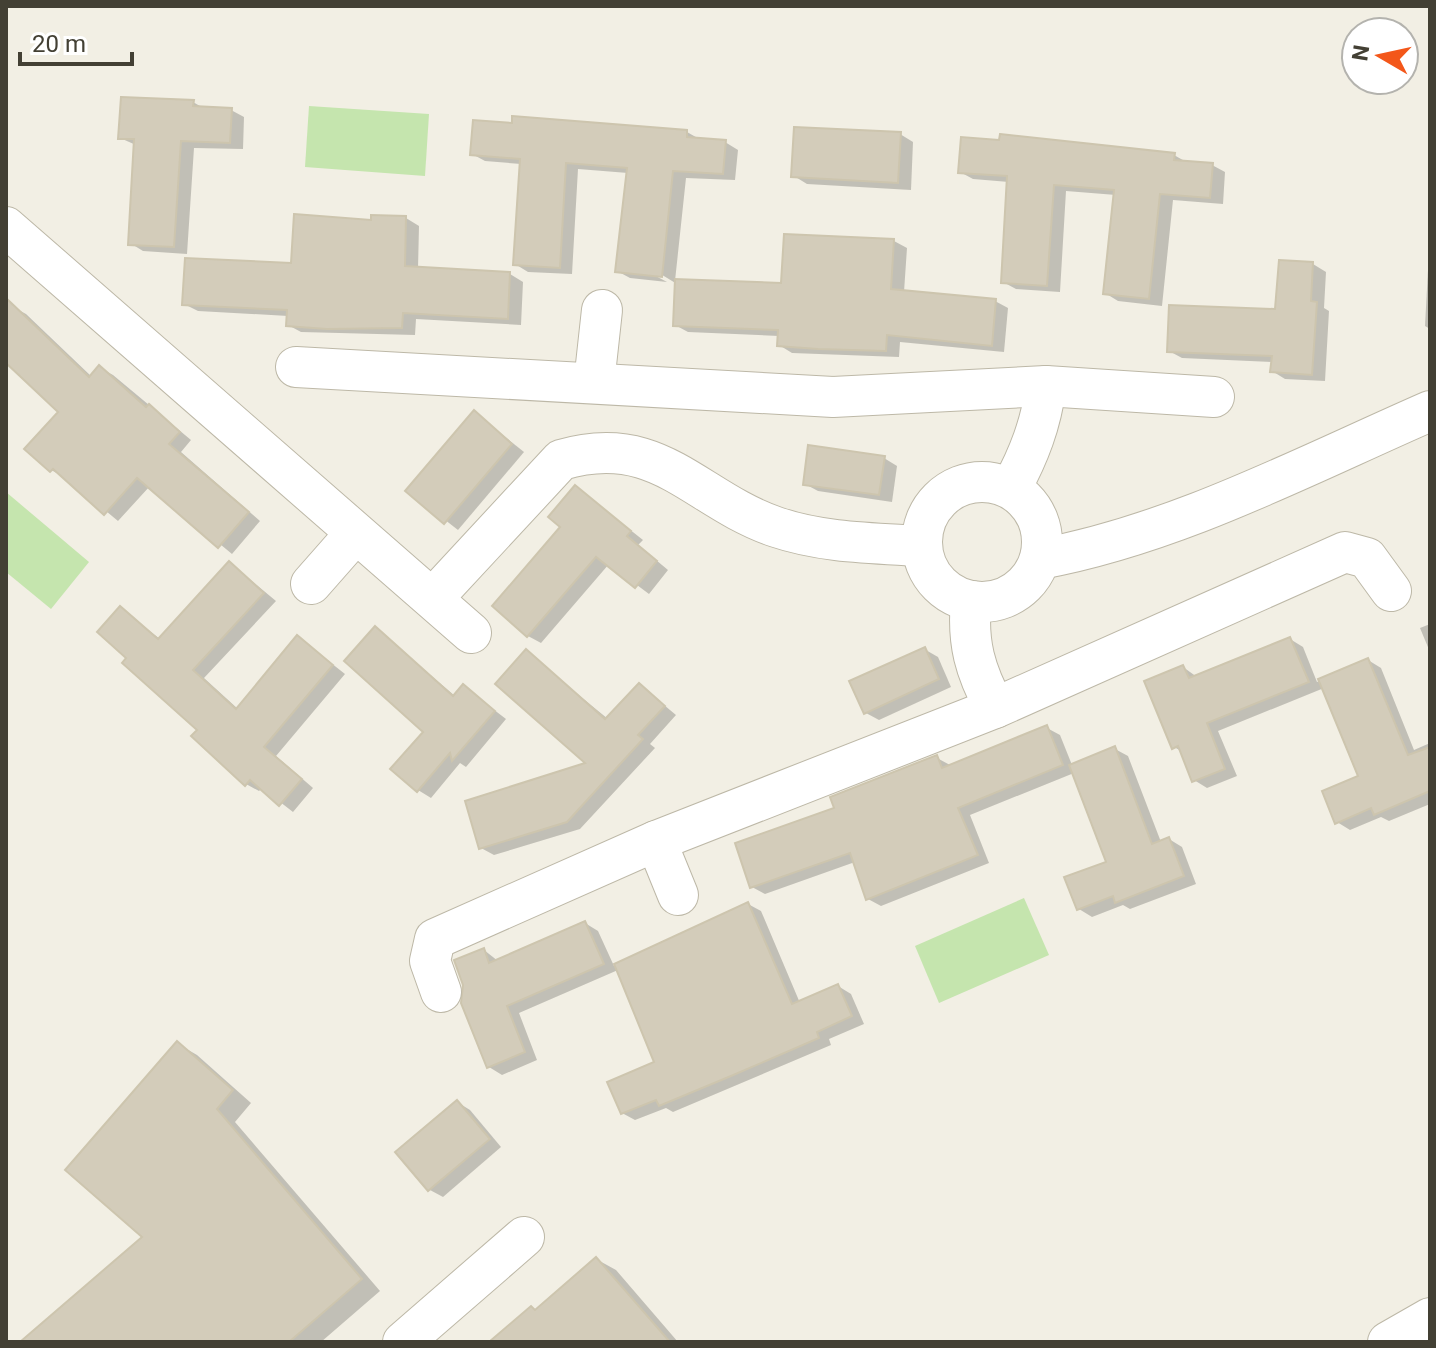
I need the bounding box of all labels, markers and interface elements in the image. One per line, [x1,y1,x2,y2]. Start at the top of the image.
scale bar [20,16,132,66]
north arrow [1340,16,1420,96]
text: 20 m [32,30,86,58]
text: N [1347,43,1374,63]

